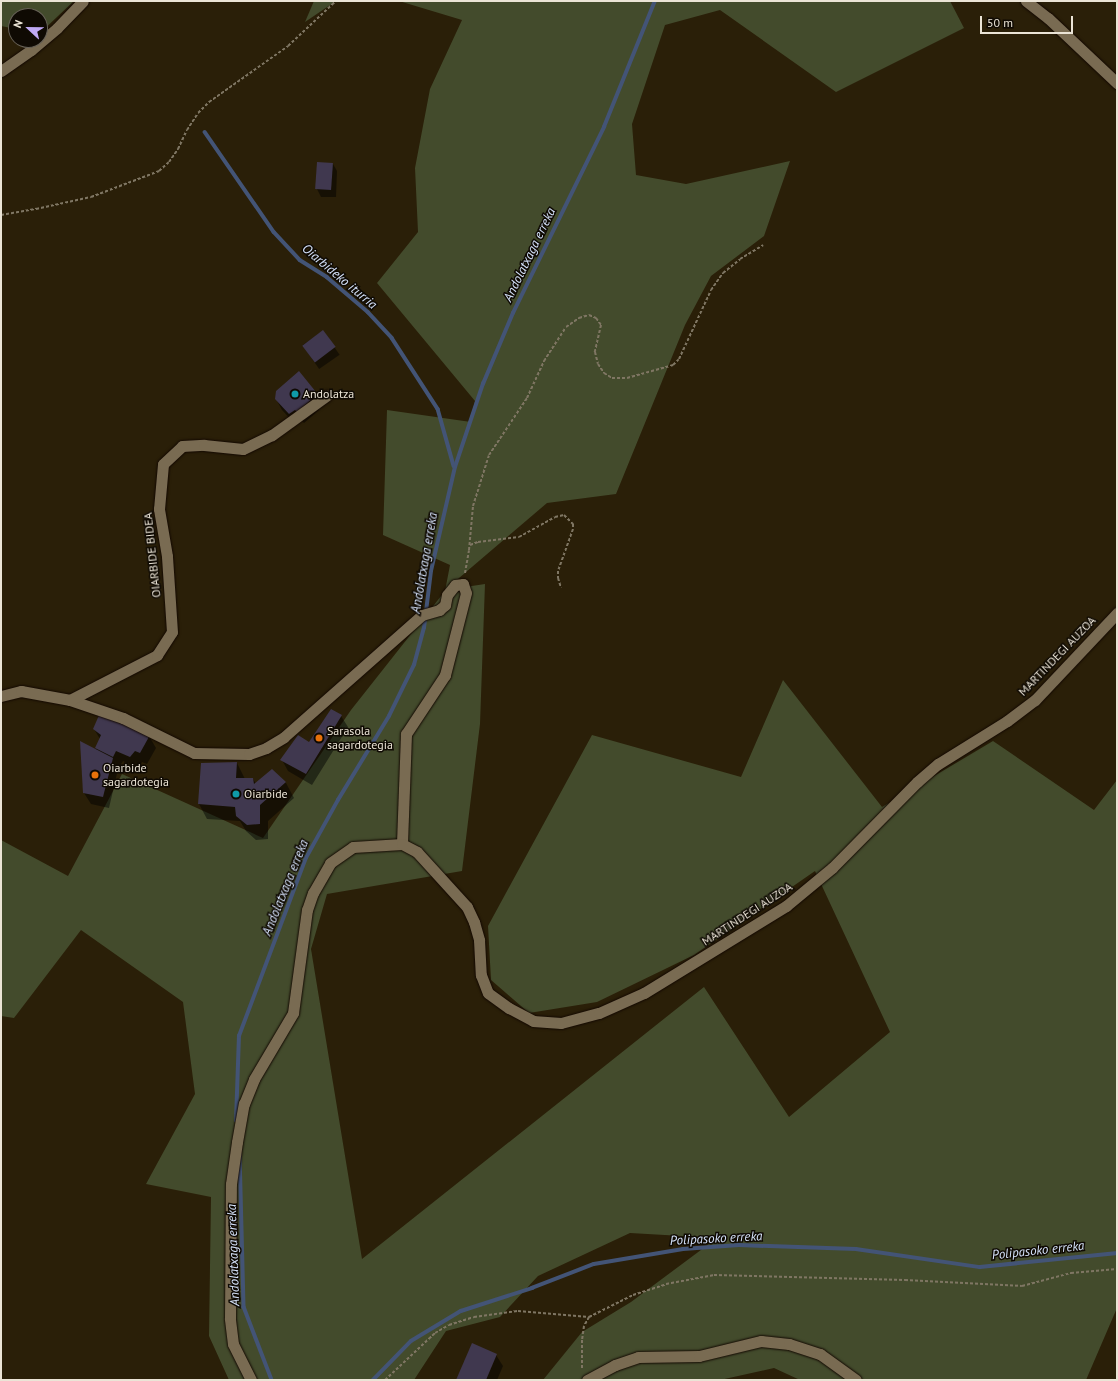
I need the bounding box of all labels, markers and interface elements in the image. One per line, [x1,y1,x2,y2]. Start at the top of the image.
north arrow [8,8,48,48]
scale bar [982,8,1075,34]
text: 50 m [987,15,1013,30]
text: N [10,18,26,30]
water label: Andolatxaga erreka [501,206,559,304]
water label: Oiarbideko iturria [298,241,380,313]
place label: Andolatza [303,387,354,401]
marker: Andolatza [290,389,300,399]
water label: Andolatxaga erreka [408,511,442,615]
street label: OIARBIDE BIDEA [140,512,164,598]
street label: MARTINDEGI AUZOA [1015,613,1099,699]
place label: Sarasola sagardotegia [327,724,393,752]
marker: Sarasola sagardotegia [314,733,324,743]
place label: Oiarbide sagardotegia [103,761,169,789]
marker: Oiarbide sagardotegia [90,770,100,780]
place label: Oiarbide [244,787,288,801]
marker: Oiarbide [231,789,241,799]
water label: Andolatxaga erreka [260,838,312,938]
street label: MARTINDEGI AUZOA [699,879,795,949]
water label: Andolatxaga erreka [224,1204,244,1306]
water label: Polipasoko erreka [669,1229,763,1249]
water label: Polipasoko erreka [991,1238,1085,1264]

